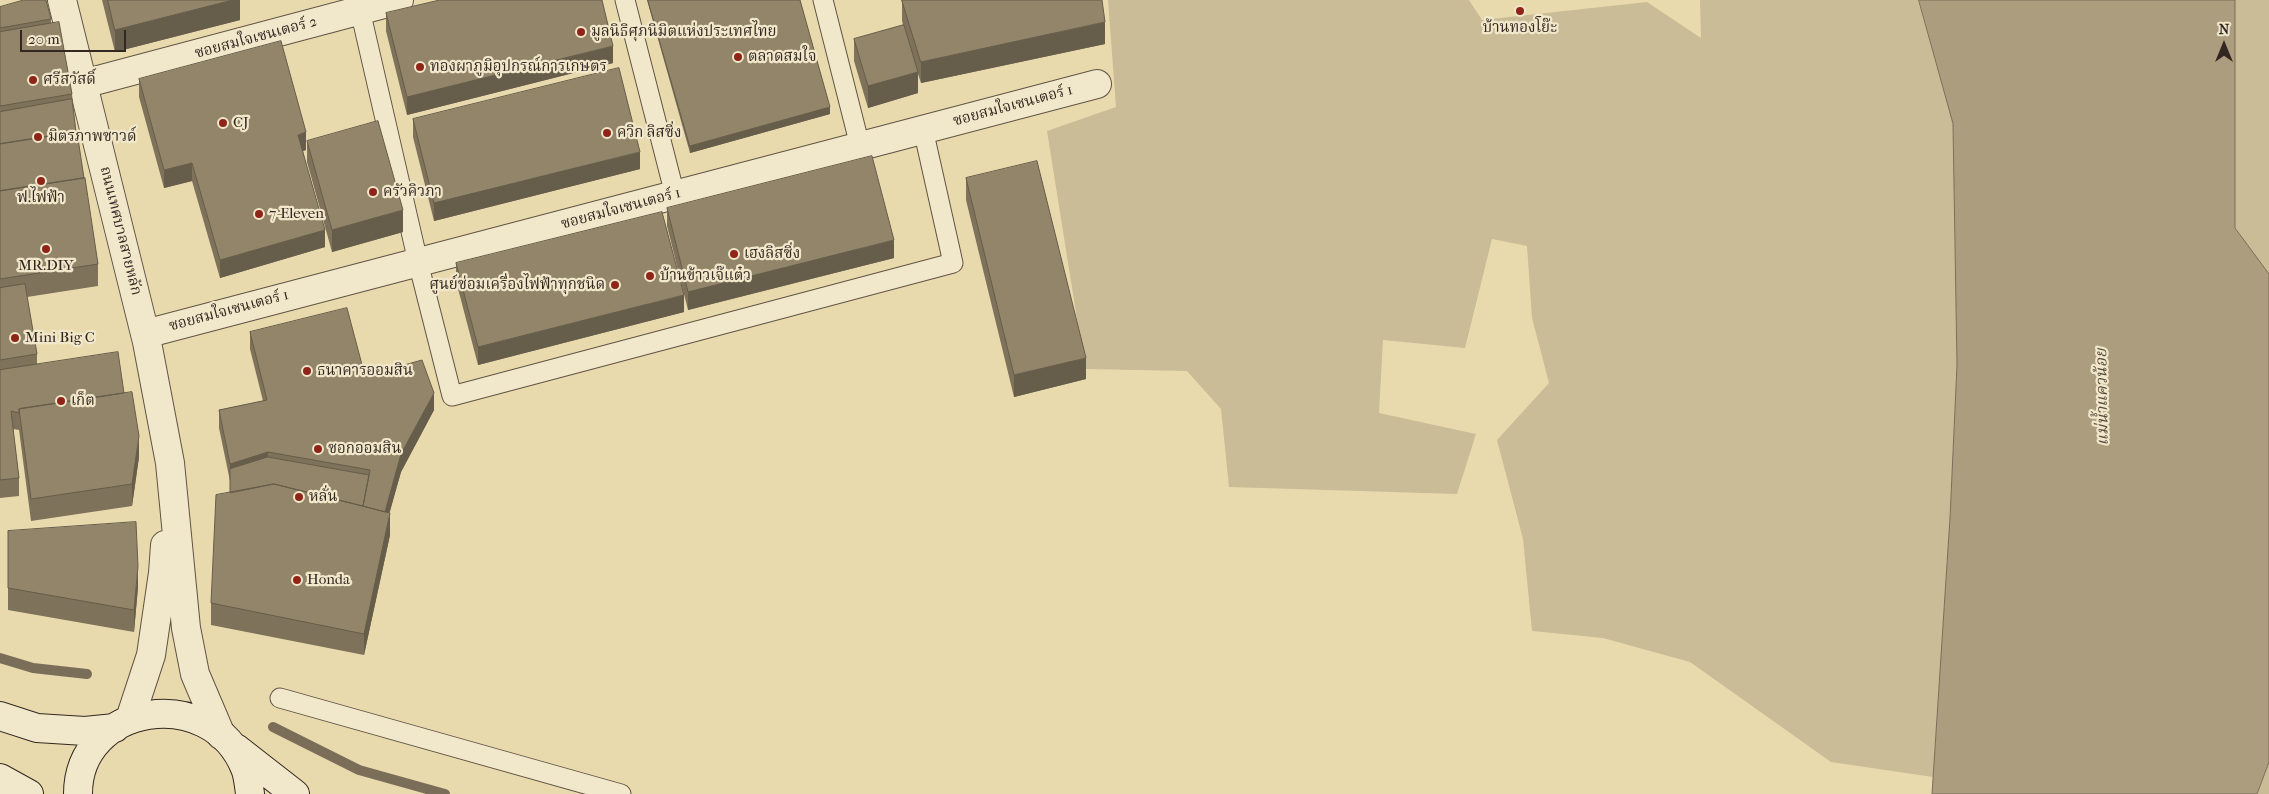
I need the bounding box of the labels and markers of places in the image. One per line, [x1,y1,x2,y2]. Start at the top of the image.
marker: บ้านทองโย๊ะ [1514,5,1526,17]
place label: บ้านทองโย๊ะ [1483,19,1557,37]
place label: มูลนิธิศุภนิมิตแห่งประเทศไทย [591,23,776,41]
marker: มูลนิธิศุภนิมิตแห่งประเทศไทย [575,26,587,38]
place label: ตลาดสมใจ [748,48,816,66]
marker: ตลาดสมใจ [732,51,744,63]
place label: ทองผาภูมิอุปกรณ์การเกษตร [430,58,607,76]
marker: ทองผาภูมิอุปกรณ์การเกษตร [414,61,426,73]
place label: ศรีสวัสดิ์ [43,71,96,89]
marker: ศรีสวัสดิ์ [27,74,39,86]
place label: CJ [233,114,249,132]
marker: CJ [217,117,229,129]
place label: ควิก ลิสซิ่ง [617,124,681,142]
marker: ควิก ลิสซิ่ง [601,127,613,139]
place label: มิตรภาพซาวด์ [48,128,137,146]
marker: มิตรภาพซาวด์ [32,131,44,143]
marker: ฟ.ไฟฟ้า [35,175,47,187]
place label: ครัวคิวภา [383,183,442,201]
marker: ครัวคิวภา [367,186,379,198]
place label: ฟ.ไฟฟ้า [17,189,65,207]
place label: 7-Eleven [269,205,324,223]
marker: 7-Eleven [253,208,265,220]
marker: MR.DIY [40,243,52,255]
place label: เฮงลิสซิ่ง [744,245,800,263]
marker: เฮงลิสซิ่ง [728,248,740,260]
place label: MR.DIY [18,257,74,275]
place label: บ้านข้าวเจ๊แต๋ว [660,267,751,285]
marker: บ้านข้าวเจ๊แต๋ว [644,270,656,282]
place label: ศูนย์ซ่อมเครื่องไฟฟ้าทุกชนิด [429,276,605,294]
marker: ศูนย์ซ่อมเครื่องไฟฟ้าทุกชนิด [609,279,621,291]
place label: Mini Big C [25,329,95,347]
marker: Mini Big C [9,332,21,344]
place label: ธนาคารออมสิน [317,362,413,380]
marker: ธนาคารออมสิน [301,365,313,377]
place label: เก็ต [71,392,95,410]
marker: เก็ต [55,395,67,407]
place label: ซอกออมสิน [328,440,401,458]
marker: ซอกออมสิน [312,443,324,455]
place label: หลั่น [309,488,337,506]
marker: หลั่น [293,491,305,503]
place label: Honda [307,571,350,589]
marker: Honda [291,574,303,586]

